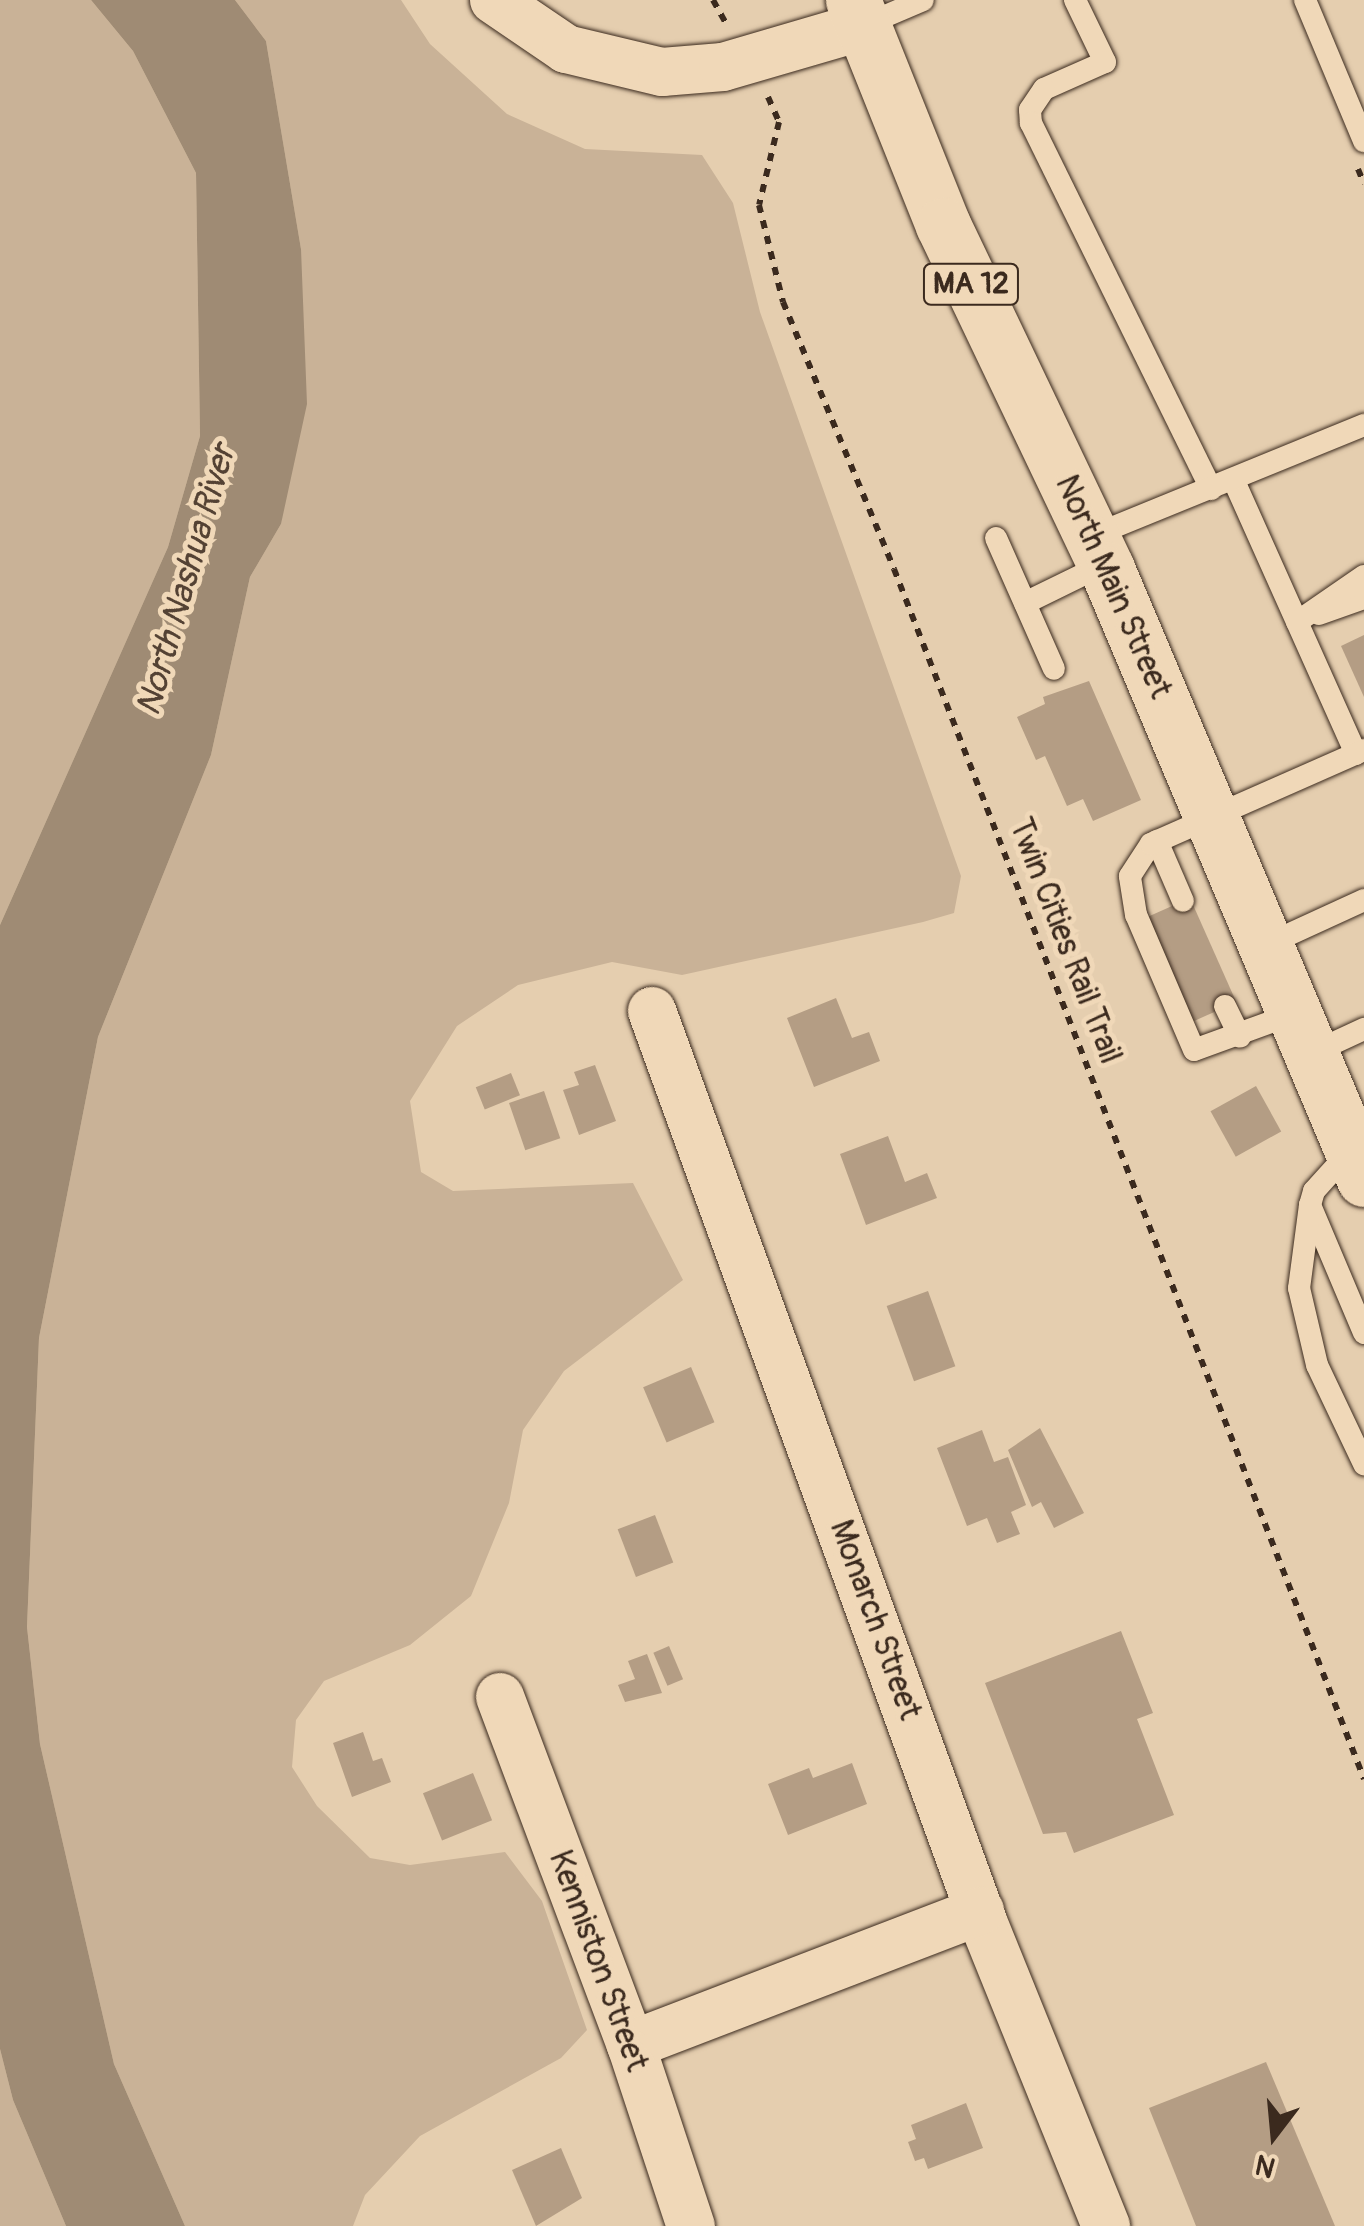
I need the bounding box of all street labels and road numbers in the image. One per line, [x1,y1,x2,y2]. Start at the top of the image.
road number: MA 12 [921,259,1021,309]
street label: North Main Street [1047,469,1179,705]
street label: Twin Cities Rail Trail [1000,813,1130,1069]
street label: Monarch Street [821,1515,929,1725]
street label: Kenniston Street [540,1845,656,2077]

